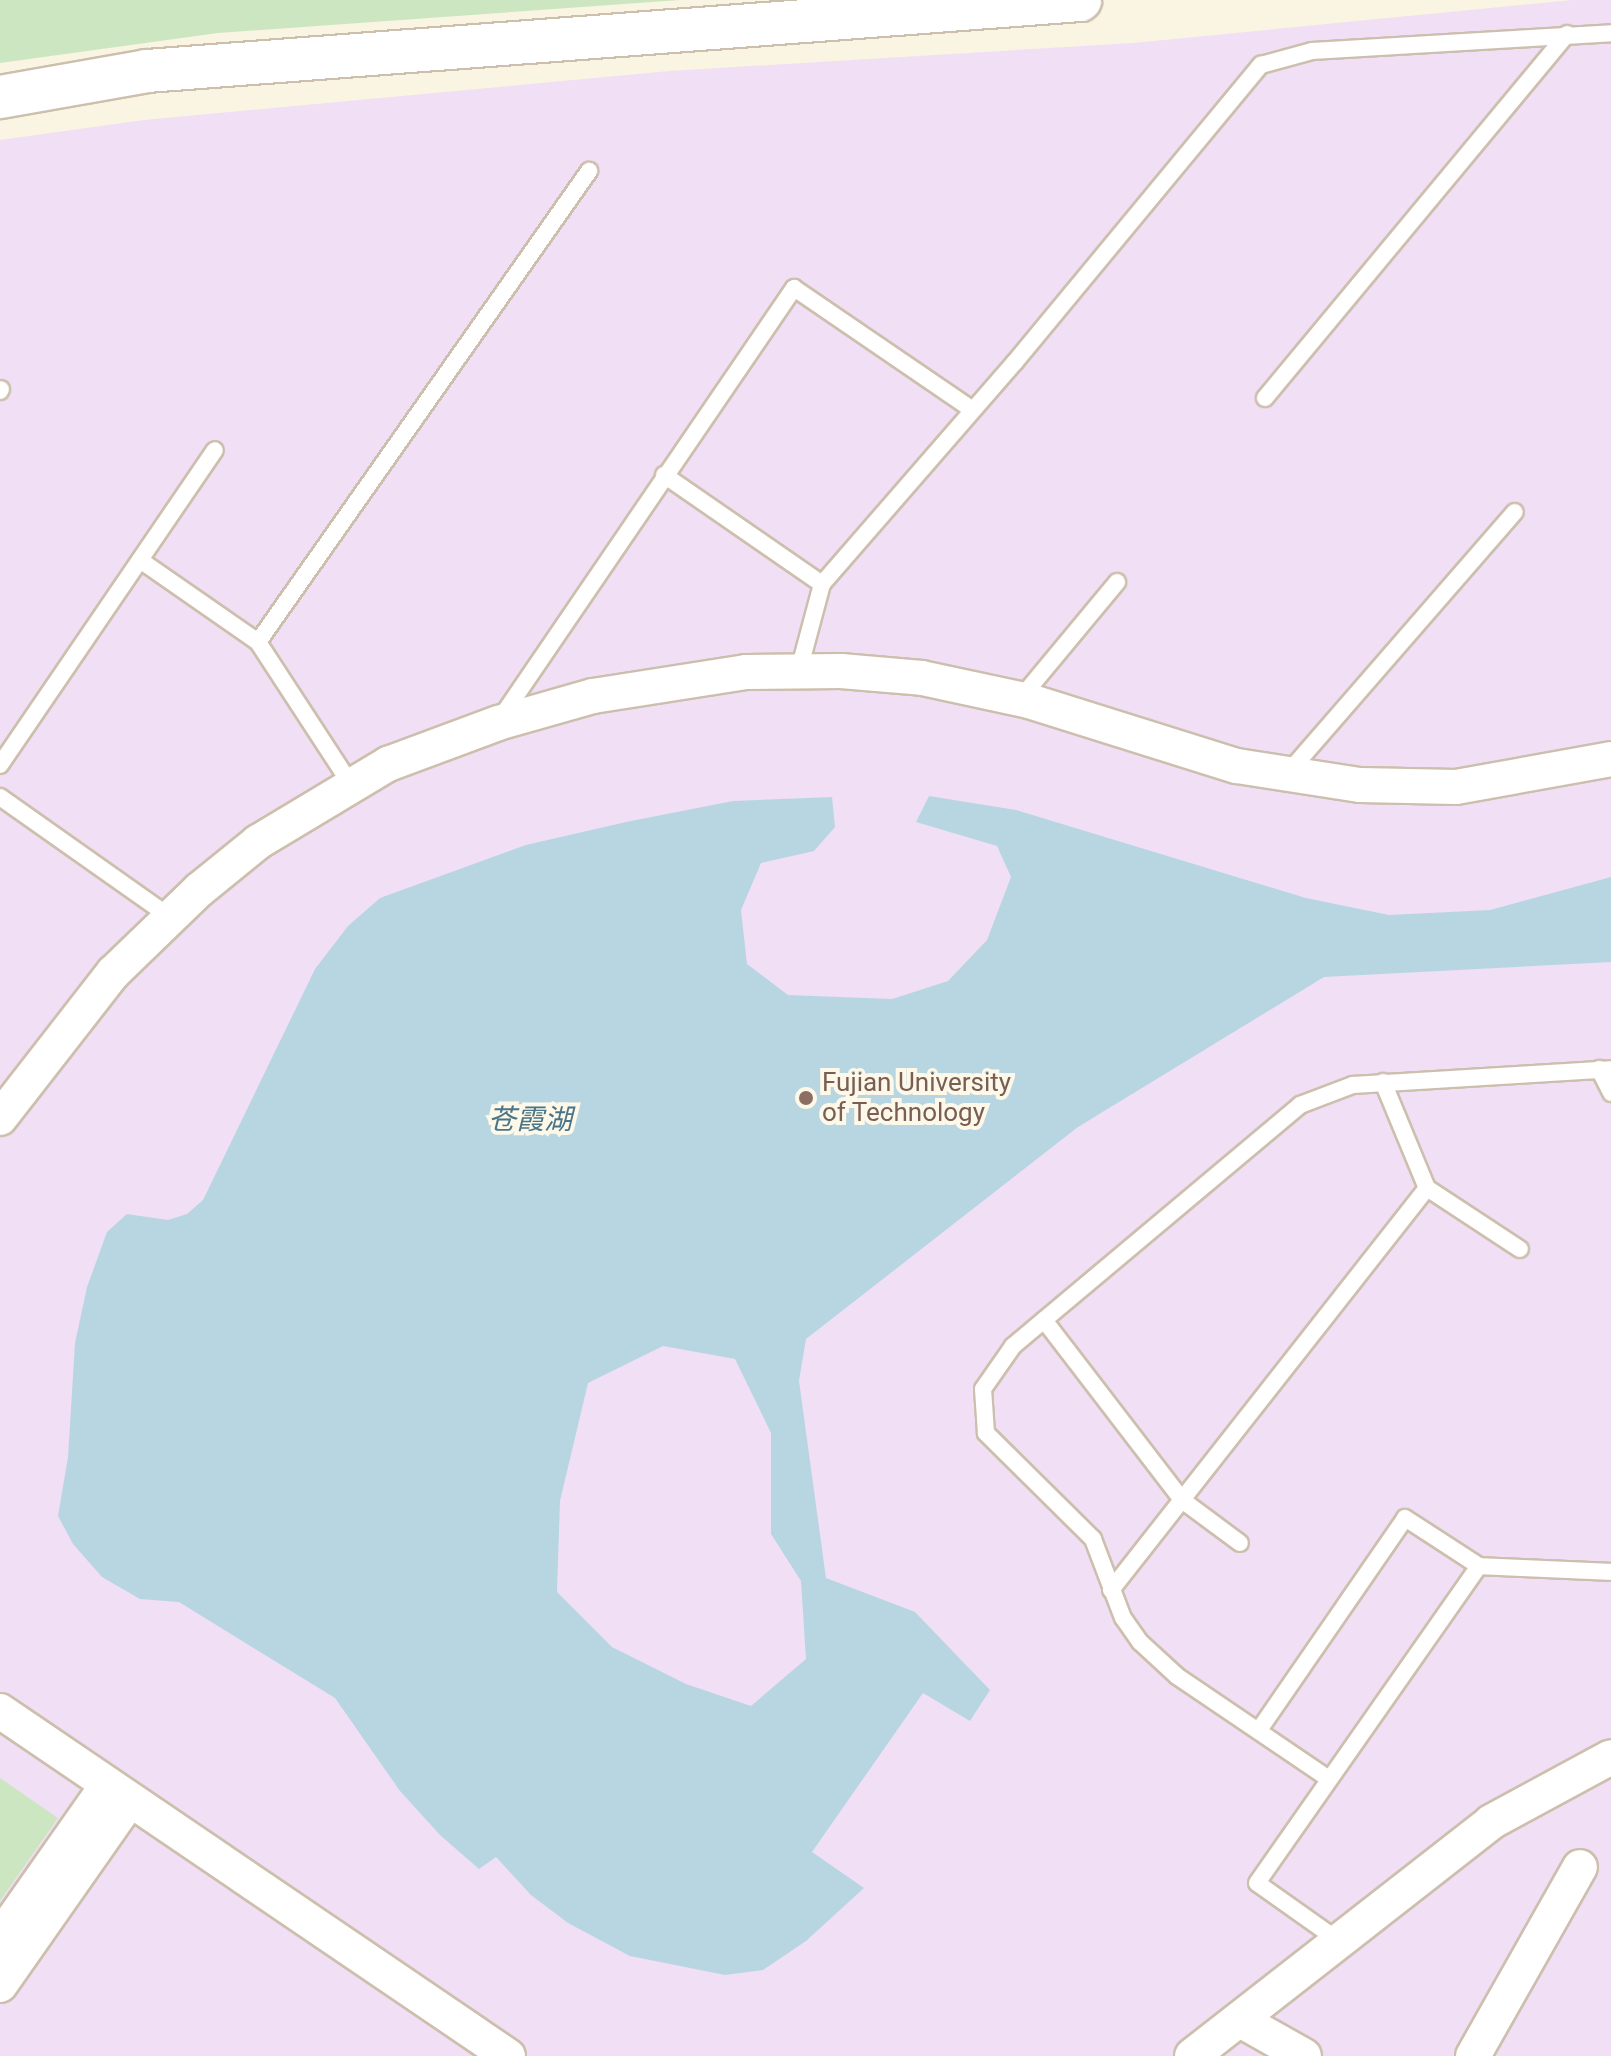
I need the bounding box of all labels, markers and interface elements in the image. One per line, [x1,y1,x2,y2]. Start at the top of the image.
place label: Fujian University of Technology [822,1067,1011,1128]
marker: Fujian University of Technology [797,1089,815,1107]
water label: 苍霞湖 [488,1103,572,1137]

